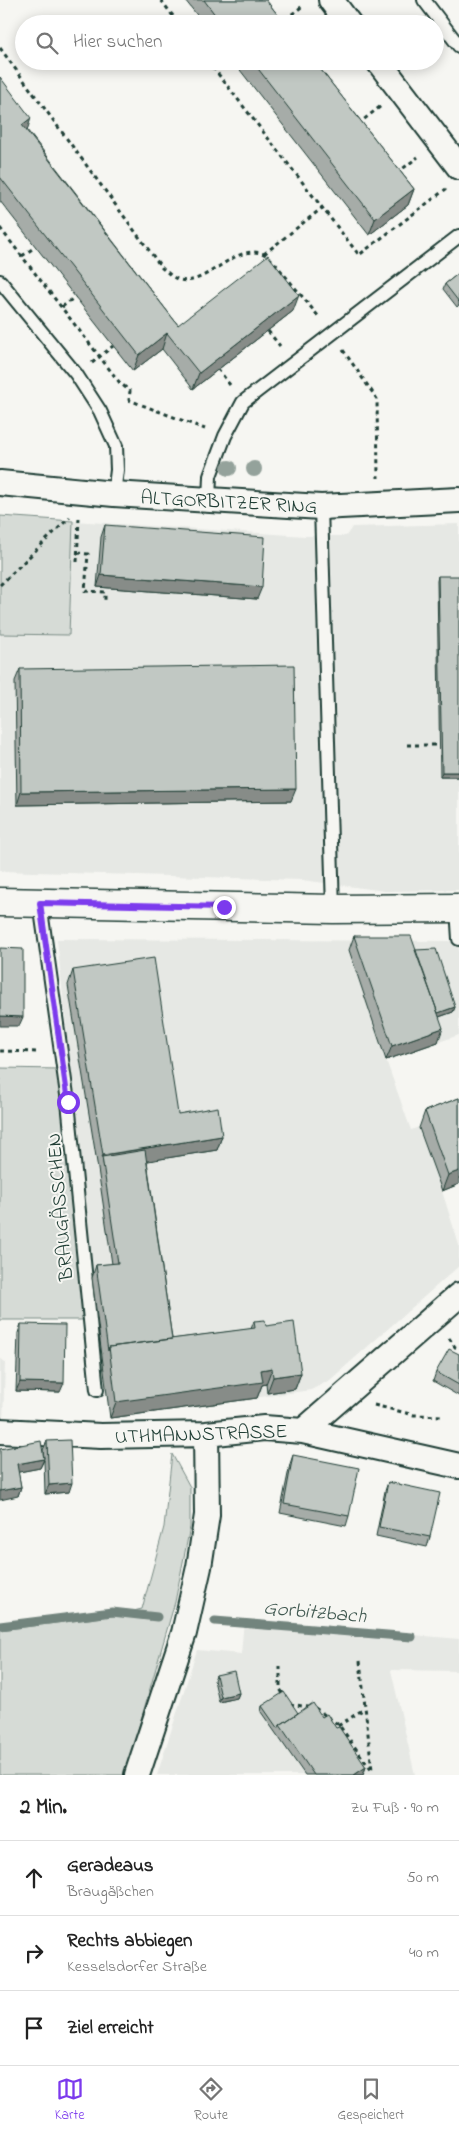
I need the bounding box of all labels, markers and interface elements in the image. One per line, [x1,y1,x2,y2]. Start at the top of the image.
search box [15,15,444,70]
icon: search [33,29,61,57]
text: Hier suchen [73,29,162,56]
street label: ALTGORBITZER RING [140,484,318,523]
route end [213,896,236,919]
route start [57,1091,80,1114]
street label: BRAUGÄSSCHEN [41,1132,82,1283]
street label: UTHMANNSTRASSE [114,1418,288,1453]
water label: Gorbitzbach [262,1594,368,1633]
text: 2 Min. [20,1793,67,1823]
text: Zu Fuß · 90 m [351,1796,439,1820]
text: Geradeaus [67,1853,154,1880]
icon: ahead [20,1864,48,1892]
text: 50 m [407,1866,439,1890]
text: Braugäßchen [67,1880,154,1904]
text: Rechts abbiegen [67,1928,192,1955]
icon: right [20,1939,48,1967]
text: 40 m [409,1941,439,1965]
text: Kesselsdorfer Straße [67,1955,207,1979]
icon: arrive [20,2014,48,2042]
text: Ziel erreicht [67,2015,154,2042]
tab: Karte [55,2075,84,2126]
tab: Route [194,2075,228,2126]
tab: Gespeichert [337,2075,404,2126]

